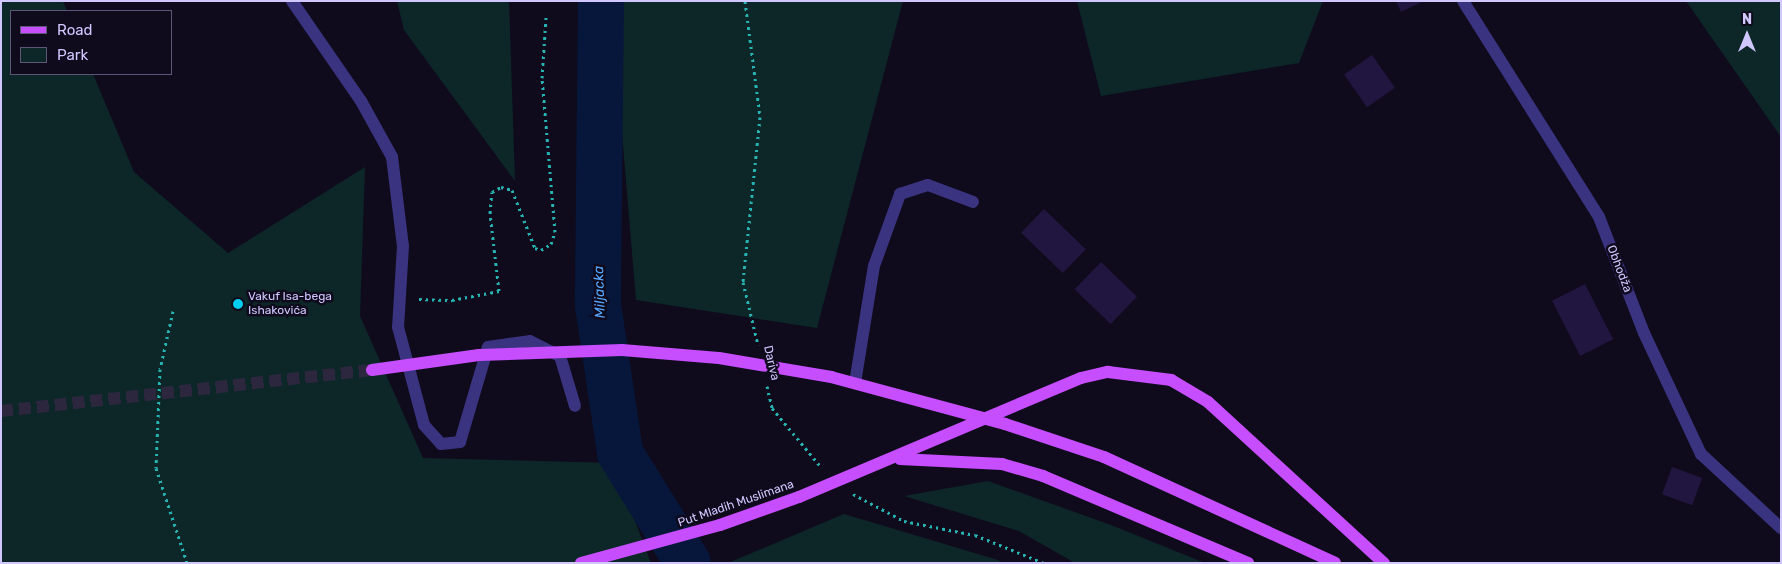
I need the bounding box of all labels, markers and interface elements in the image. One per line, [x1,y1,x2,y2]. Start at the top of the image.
legend [10,10,172,75]
north arrow [1722,10,1772,60]
text: N [1742,11,1752,28]
text: Road [57,21,93,39]
text: Park [57,46,88,64]
street label: Obhodža [1603,243,1635,295]
water label: Miljacka [591,265,609,319]
place label: Vakuf Isa-bega Ishakovića [248,290,332,318]
marker: Vakuf Isa-bega Ishakovića [232,298,244,310]
street label: Dariva [760,344,782,382]
street label: Put Mladih Muslimana [676,477,796,531]

